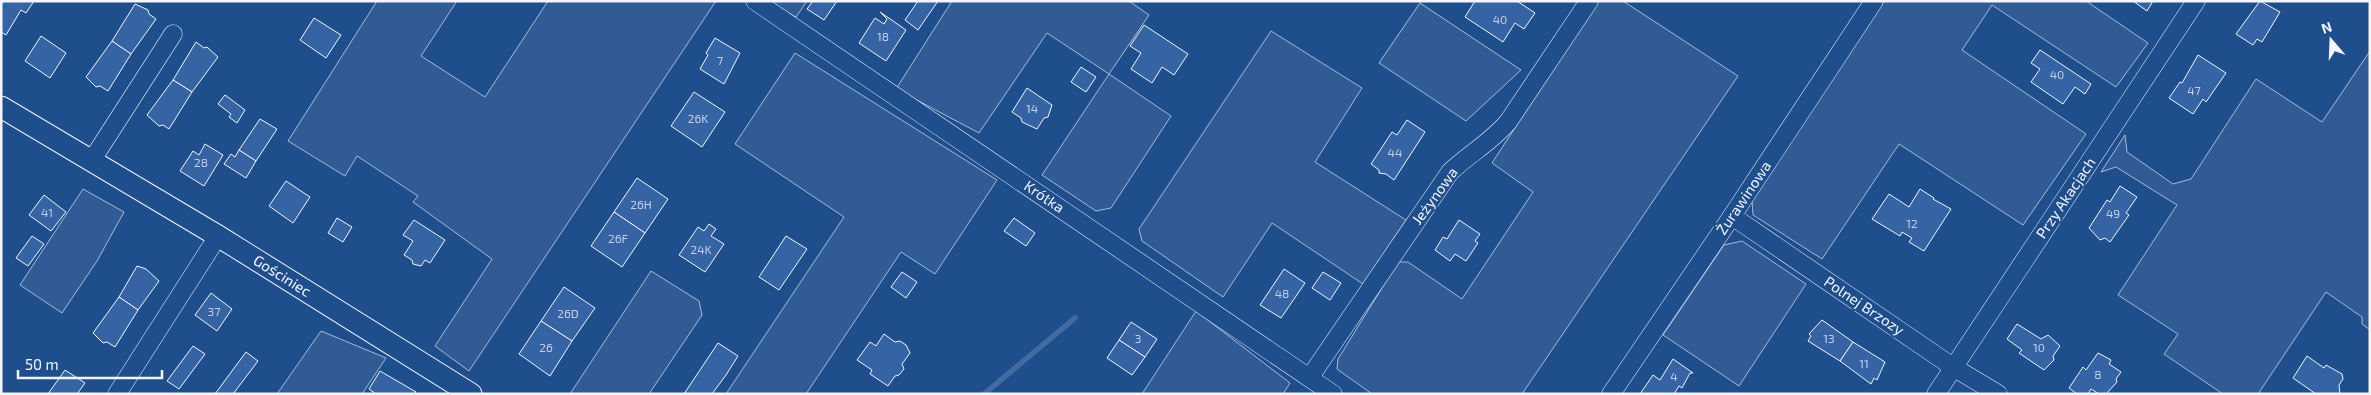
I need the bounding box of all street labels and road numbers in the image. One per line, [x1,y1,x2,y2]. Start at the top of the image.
street label: Przy Akacjach [2032,154,2100,242]
street label: Żurawinowa [1712,157,1774,238]
street label: Jeżynowa [1407,163,1461,228]
street label: Krótka [1021,176,1068,216]
street label: Gościniec [250,250,315,300]
street label: Polnej Brzozy [1821,272,1908,339]

